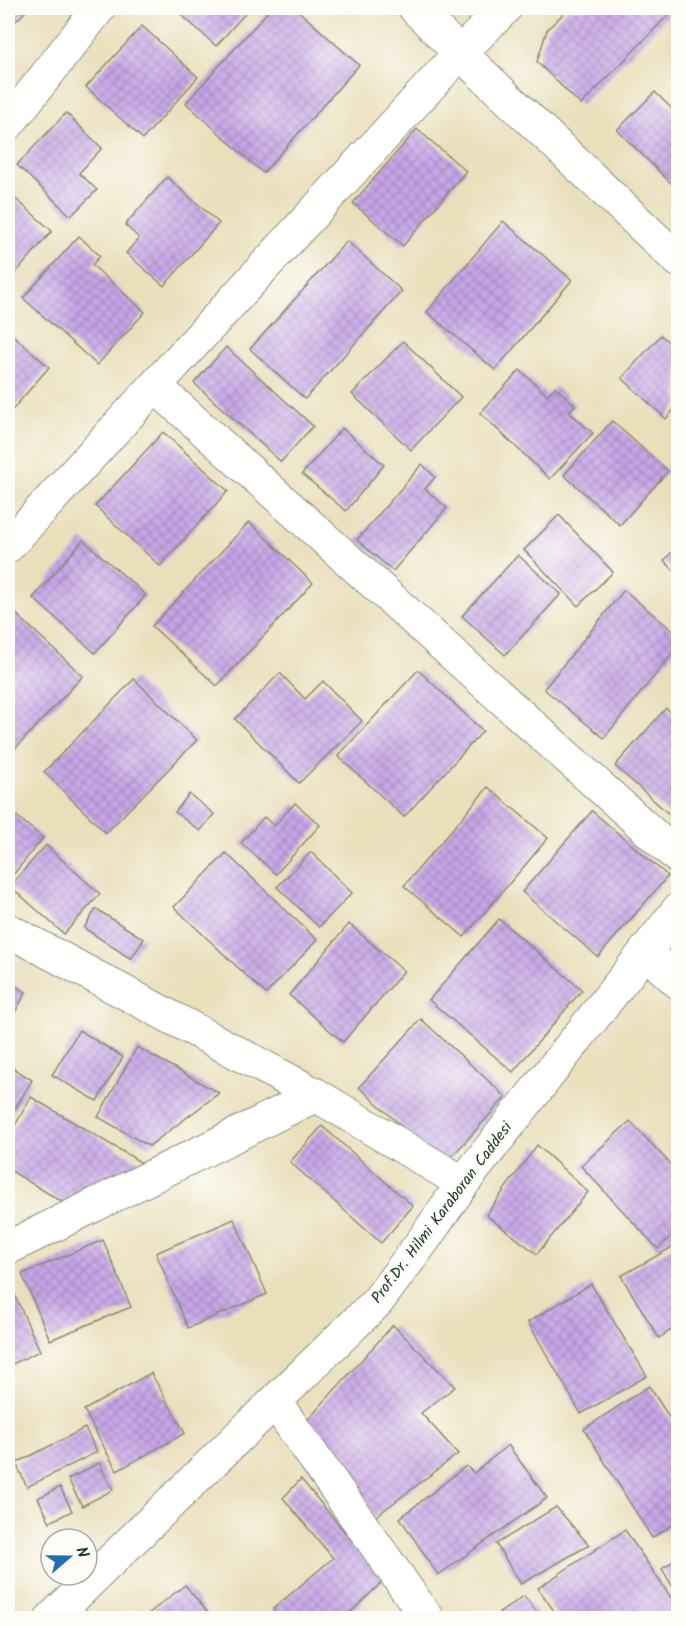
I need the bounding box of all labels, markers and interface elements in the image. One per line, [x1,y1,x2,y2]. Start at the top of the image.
street label: Prof.Dr. Hilmi Karaboran Caddesi [365,1116,520,1309]
north arrow [39,1527,99,1587]
text: N [68,1543,95,1561]

